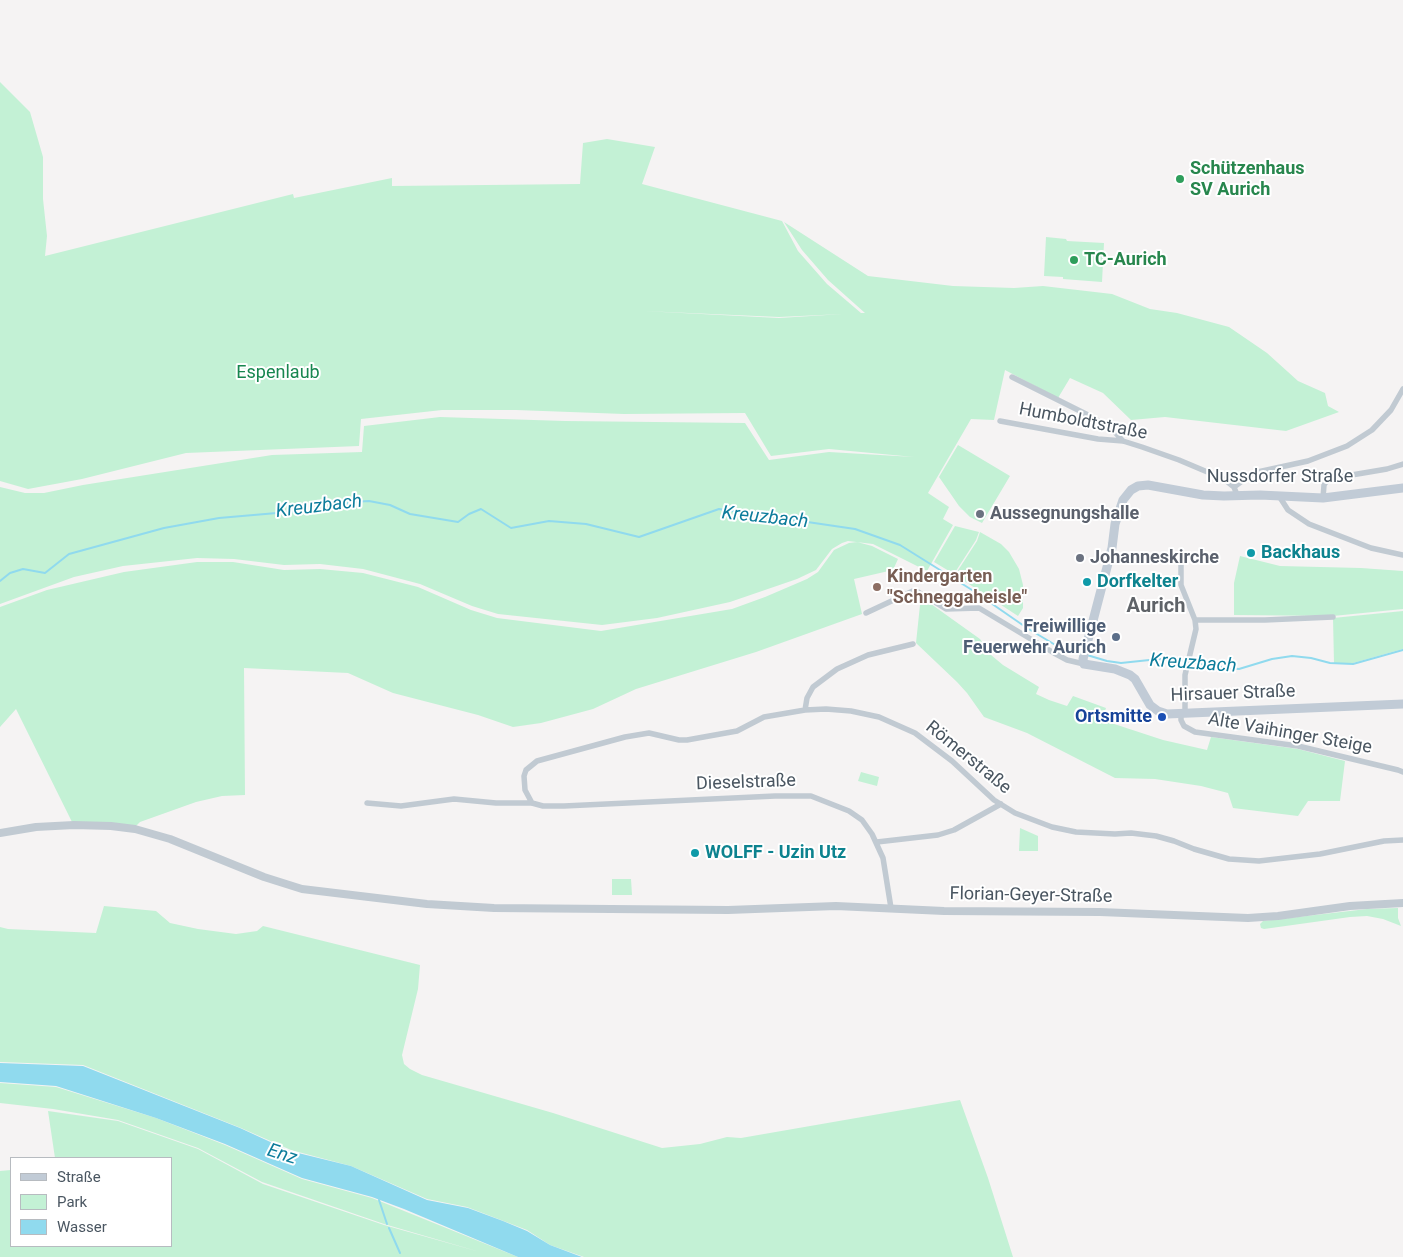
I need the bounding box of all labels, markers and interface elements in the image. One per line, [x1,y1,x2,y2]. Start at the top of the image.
place label: Schützenhaus SV Aurich [1190,158,1305,200]
marker: Schützenhaus SV Aurich [1174,173,1186,185]
place label: TC-Aurich [1084,249,1167,271]
marker: TC-Aurich [1068,254,1080,266]
park label: Espenlaub [236,362,320,384]
street label: Humboldtstraße [1017,399,1149,445]
street label: Nussdorfer Straße [1207,466,1353,488]
water label: Kreuzbach [274,490,364,524]
water label: Kreuzbach [721,502,809,534]
place label: Aussegnungshalle [990,503,1139,525]
marker: Aussegnungshalle [974,508,986,520]
place label: Backhaus [1261,542,1340,564]
place label: Johanneskirche [1090,547,1219,569]
marker: Backhaus [1245,547,1257,559]
marker: Johanneskirche [1074,552,1086,564]
place label: Kindergarten "Schneggaheisle" [887,566,1027,608]
place label: Dorfkelter [1097,571,1178,593]
marker: Dorfkelter [1081,576,1093,588]
marker: Kindergarten "Schneggaheisle" [871,581,883,593]
district label: Aurich [1127,595,1185,619]
place label: Freiwillige Feuerwehr Aurich [963,616,1106,659]
marker: Freiwillige Feuerwehr Aurich [1110,631,1122,643]
water label: Kreuzbach [1149,650,1237,678]
street label: Hirsauer Straße [1170,681,1296,707]
place label: Ortsmitte [1075,706,1152,728]
street label: Alte Vaihinger Steige [1206,709,1374,759]
marker: Ortsmitte [1156,711,1168,723]
street label: Römerstraße [921,717,1015,799]
street label: Dieselstraße [696,770,796,796]
place label: WOLFF - Uzin Utz [705,842,846,864]
marker: WOLFF - Uzin Utz [689,847,701,859]
street label: Florian-Geyer-Straße [949,884,1113,908]
water label: Enz [264,1140,300,1170]
legend [10,1157,172,1247]
text: Straße [57,1168,101,1186]
text: Park [57,1193,87,1211]
text: Wasser [57,1218,107,1236]

